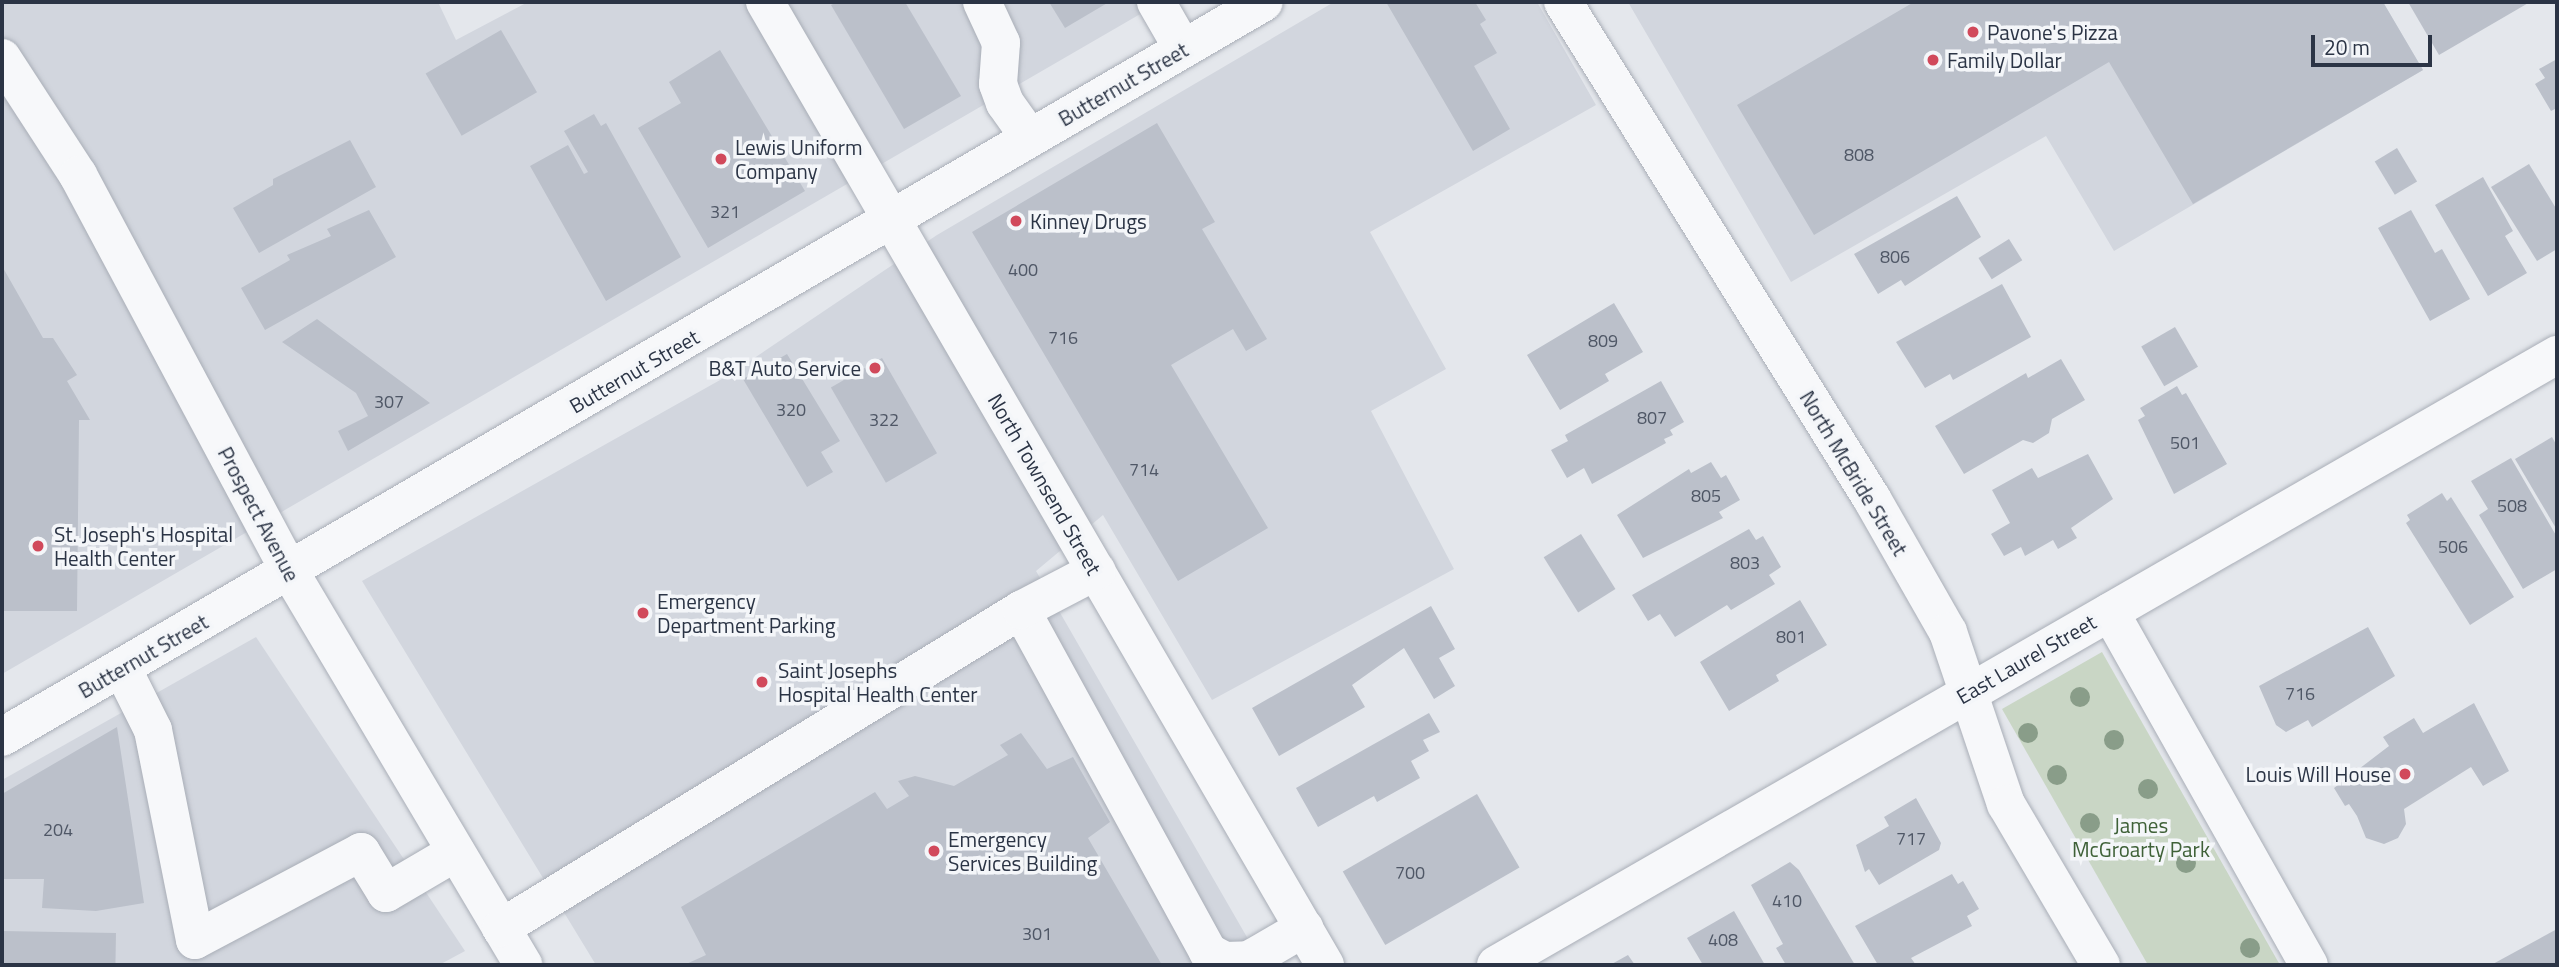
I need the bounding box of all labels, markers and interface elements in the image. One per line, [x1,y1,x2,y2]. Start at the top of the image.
place label: Pavone's Pizza [1987,19,2118,45]
scale bar [2314,21,2435,65]
marker: Pavone's Pizza [1965,24,1981,40]
text: 20 m [2324,31,2370,63]
street label: Butternut Street [1054,37,1192,131]
place label: Family Dollar [1947,47,2062,73]
marker: Family Dollar [1925,52,1941,68]
place label: Lewis Uniform Company [735,134,863,184]
house number: 808 [1844,144,1874,166]
marker: Lewis Uniform Company [713,151,729,167]
house number: 321 [710,201,740,223]
place label: Kinney Drugs [1030,208,1147,234]
marker: Kinney Drugs [1008,213,1024,229]
house number: 806 [1880,246,1910,268]
house number: 400 [1008,259,1038,281]
street label: Butternut Street [565,324,703,418]
house number: 716 [1048,327,1078,349]
house number: 809 [1588,330,1618,352]
place label: B&T Auto Service [708,355,861,381]
marker: B&T Auto Service [867,360,883,376]
street label: North McBride Street [1795,386,1913,560]
street label: North Townsend Street [983,389,1107,579]
house number: 307 [374,391,404,413]
house number: 320 [776,399,806,421]
house number: 807 [1637,407,1667,429]
house number: 322 [869,409,899,431]
house number: 501 [2170,432,2200,454]
street label: Prospect Avenue [213,442,305,586]
house number: 714 [1129,459,1159,481]
house number: 805 [1691,485,1721,507]
house number: 508 [2497,495,2527,517]
place label: St. Joseph's Hospital Health Center [54,521,233,571]
marker: St. Joseph's Hospital Health Center [28,536,48,556]
house number: 506 [2438,536,2468,558]
house number: 803 [1730,552,1760,574]
place label: Emergency Department Parking [657,588,836,638]
marker: Emergency Department Parking [635,605,651,621]
street label: Butternut Street [74,609,212,703]
street label: East Laurel Street [1952,609,2100,709]
house number: 801 [1776,626,1806,648]
place label: Saint Josephs Hospital Health Center [778,657,978,707]
marker: Saint Josephs Hospital Health Center [752,672,772,692]
house number: 716 [2285,683,2315,705]
place label: Louis Will House [2246,761,2391,787]
marker: Louis Will House [2397,766,2413,782]
park label: James McGroarty Park [2072,812,2210,862]
house number: 204 [43,819,73,841]
place label: Emergency Services Building [948,826,1097,876]
house number: 717 [1896,828,1926,850]
marker: Emergency Services Building [926,843,942,859]
house number: 700 [1395,862,1425,884]
house number: 410 [1772,890,1802,912]
house number: 301 [1022,923,1052,945]
house number: 408 [1708,929,1738,951]

